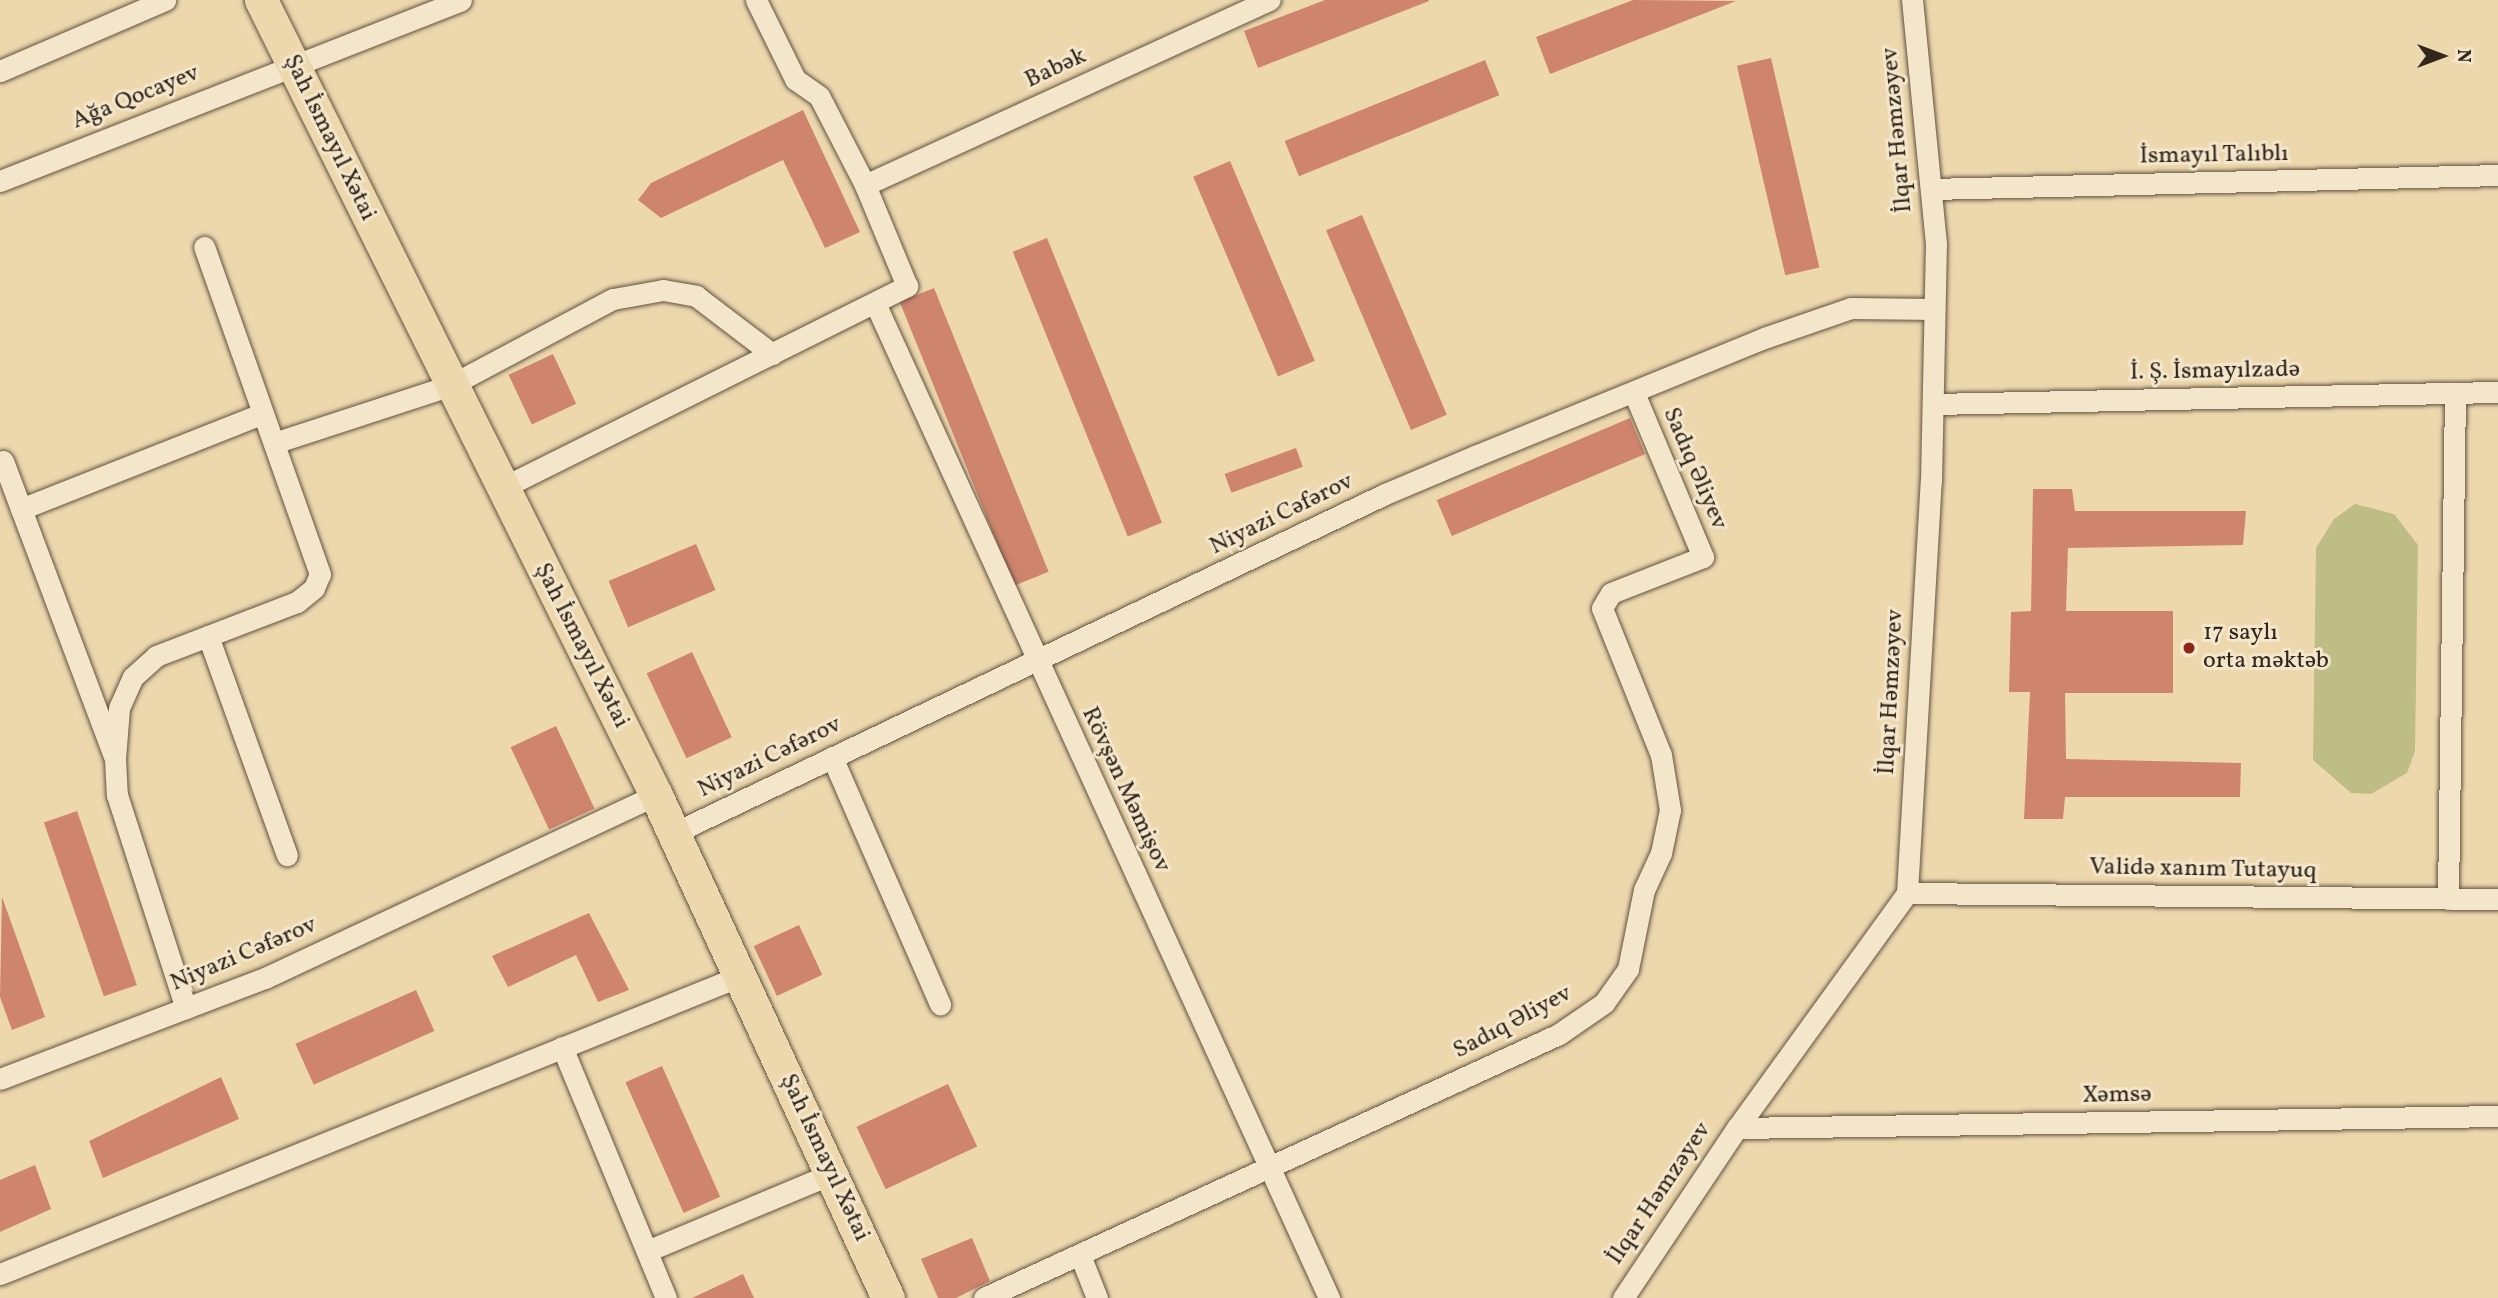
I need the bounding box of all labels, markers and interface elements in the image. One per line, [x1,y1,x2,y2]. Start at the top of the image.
north arrow [2407,21,2477,91]
street label: Babək [1021,42,1091,96]
street label: İlqar Həmzəyev [1876,46,1920,214]
text: N [2450,49,2476,63]
street label: Şah İsmayıl Xətai [276,50,382,226]
street label: Ağa Qocayev [68,59,204,137]
street label: İsmayıl Talıblı [2139,140,2289,172]
street label: İ. Ş. İsmayılzadə [2130,356,2300,388]
street label: Sadıq Əliyev [1655,404,1733,534]
street label: Niyazi Cəfərov [1206,468,1358,562]
street label: Şah İsmayıl Xətai [527,559,635,733]
street label: İlqar Həmzəyev [1873,608,1911,776]
place label: 17 saylı orta məktəb [2203,620,2329,676]
marker: 17 saylı orta məktəb [2181,640,2197,656]
street label: Rövşən Məmişov [1074,703,1176,877]
street label: Niyazi Cəfərov [694,711,846,805]
street label: Validə xanım Tutayuq [2089,854,2317,886]
street label: Niyazi Cəfərov [167,911,321,999]
street label: Sadıq Əliyev [1449,980,1577,1066]
street label: Şah İsmayıl Xətai [773,1070,875,1246]
street label: Xəmsə [2082,1081,2152,1111]
street label: İlqar Həmzəyev [1602,1117,1718,1271]

